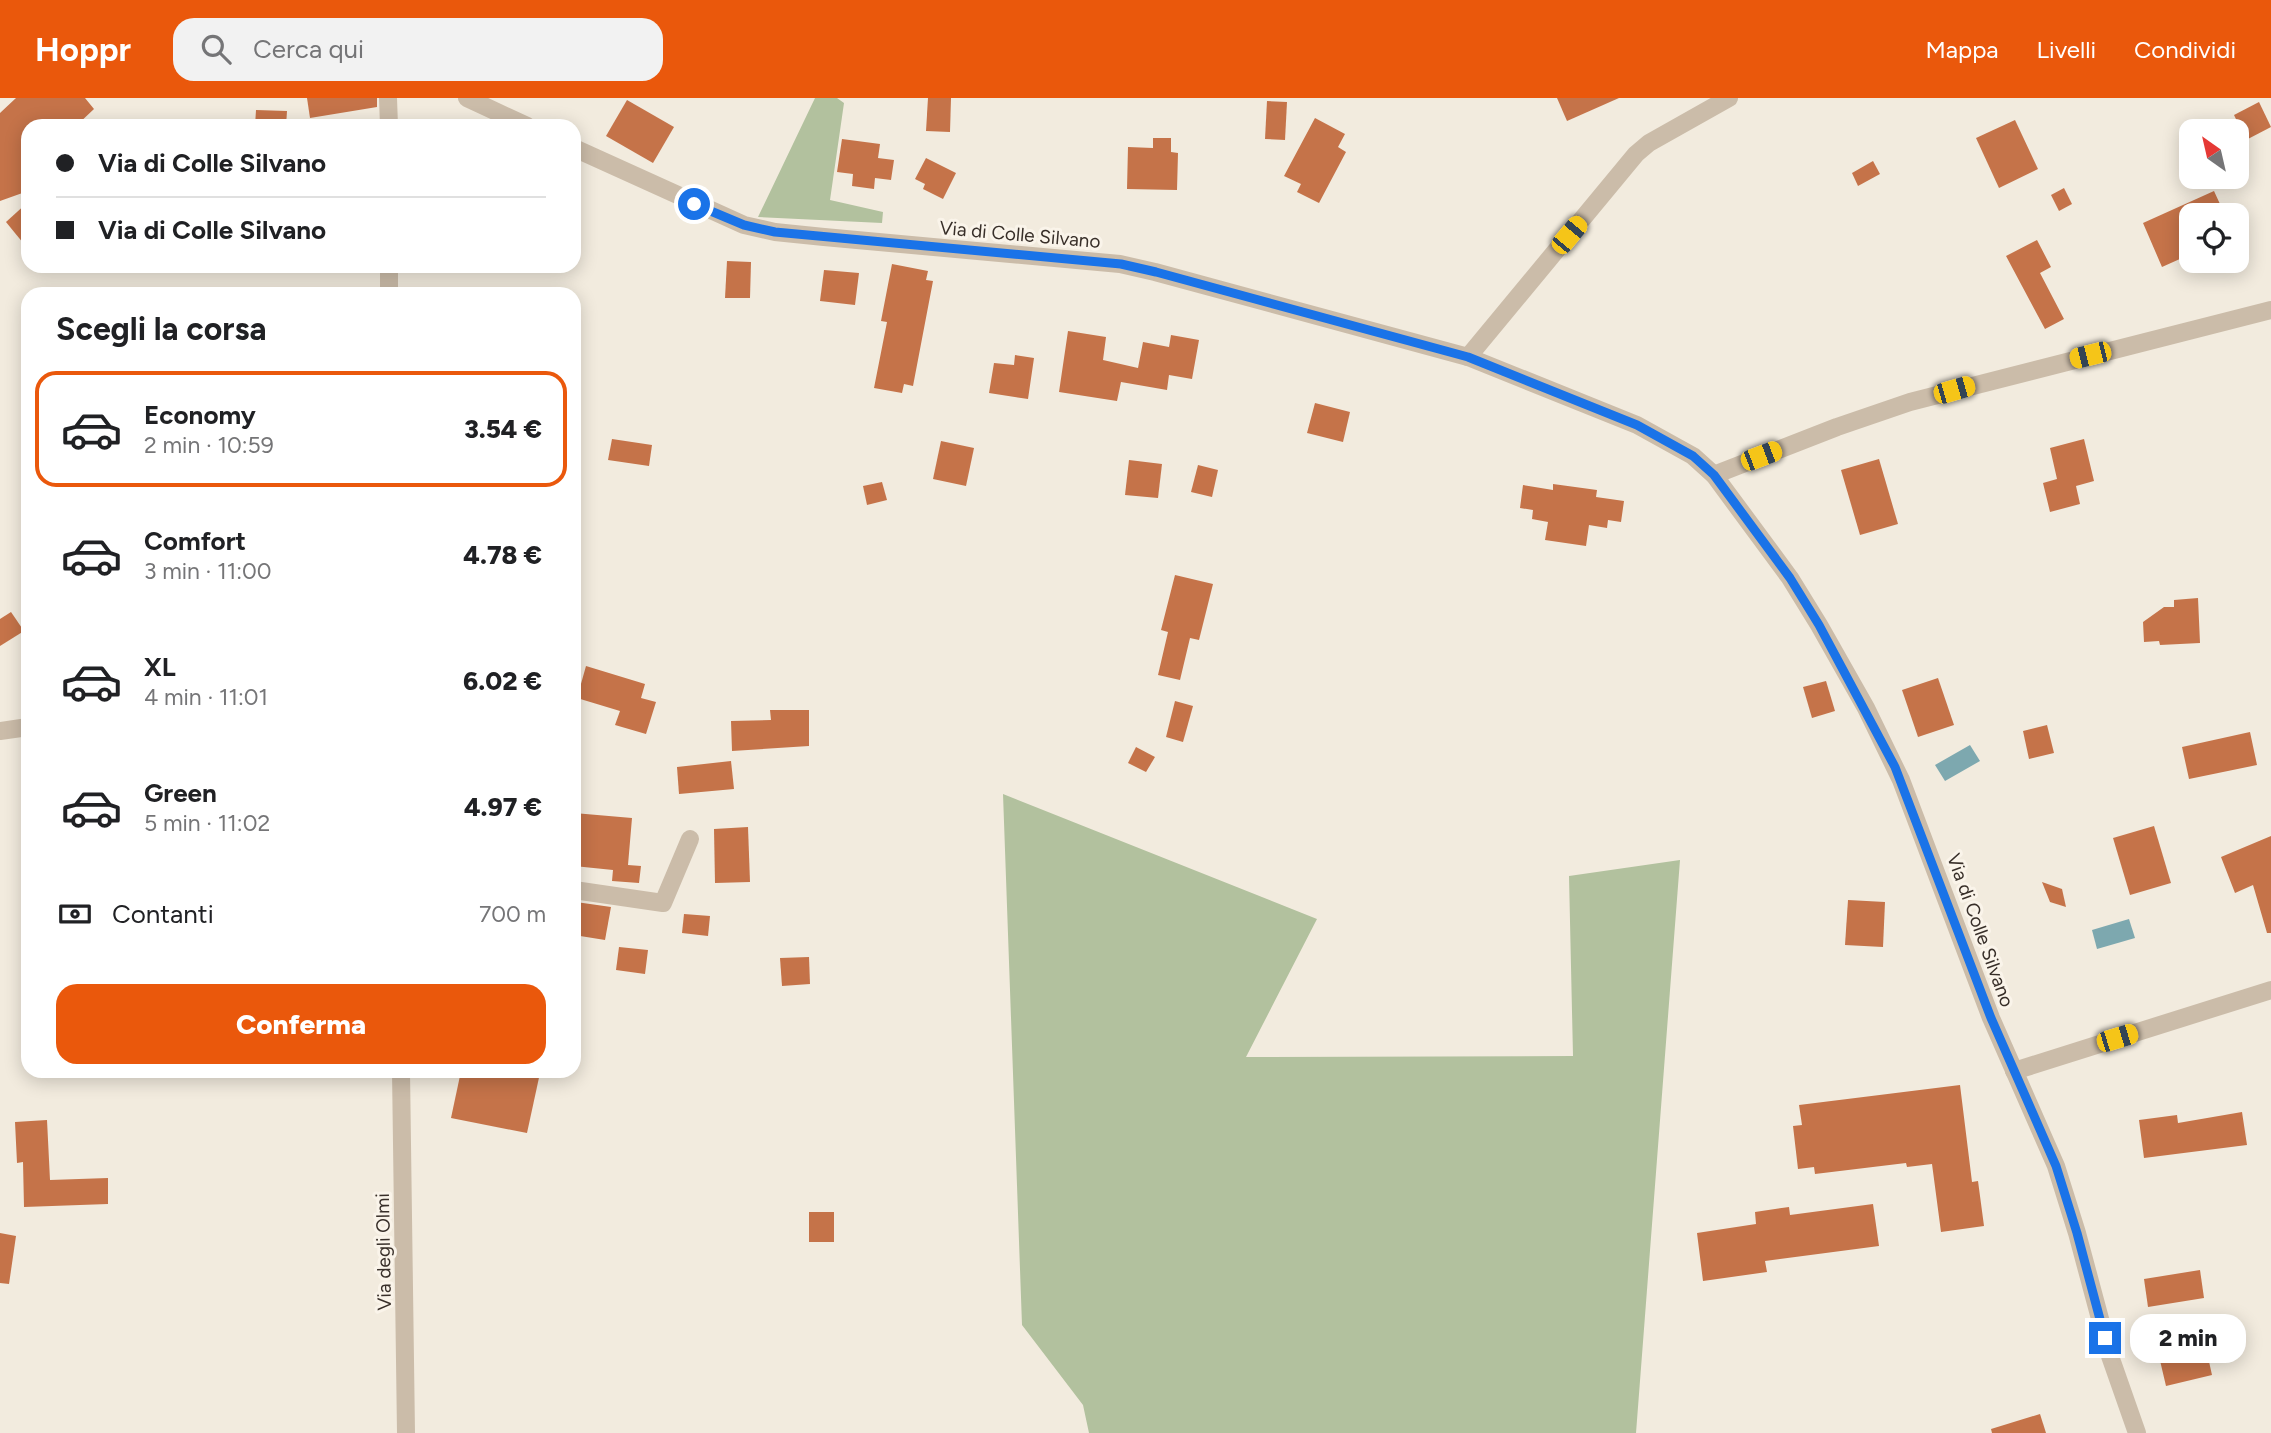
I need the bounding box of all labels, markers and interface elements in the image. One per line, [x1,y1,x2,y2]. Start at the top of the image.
search box [173,18,663,81]
text: Hoppr [35,30,131,69]
icon: search [197,30,235,68]
text: Cerca qui [253,33,364,65]
text: Mappa [1925,35,1999,64]
text: Livelli [2037,35,2096,64]
text: Condividi [2134,35,2236,64]
north arrow [2179,119,2249,189]
map controls [2179,119,2249,273]
text: Via di Colle Silvano [98,147,326,179]
route start [678,188,710,220]
button: locate [2179,203,2249,273]
car [1548,212,1591,258]
text: Via di Colle Silvano [98,214,326,246]
street label: Via di Colle Silvano [938,216,1101,253]
text: Scegli la corsa [56,310,266,348]
car [2068,340,2113,370]
car [1931,374,1978,406]
icon: car [60,398,123,461]
text: Economy [144,399,256,431]
text: 3.54 € [464,413,542,445]
text: 2 min · 10:59 [144,431,274,459]
car [1738,439,1785,473]
icon: car [60,524,123,587]
text: Comfort [144,525,246,557]
text: 4.78 € [463,539,542,571]
text: 3 min · 11:00 [144,557,271,585]
icon: car [60,650,123,713]
text: XL [144,651,176,683]
text: 6.02 € [463,665,542,697]
text: 4 min · 11:01 [144,683,268,711]
icon: car [60,776,123,839]
text: Green [144,777,217,809]
text: 4.97 € [464,791,542,823]
text: 5 min · 11:02 [144,809,270,837]
street label: Via di Colle Silvano [1942,850,2019,1010]
icon: cash [56,895,94,933]
text: Contanti [112,898,214,930]
text: 700 m [479,900,546,928]
button: Conferma [56,984,546,1064]
car [2094,1022,2141,1054]
street label: Via degli Olmi [371,1193,396,1311]
callout: 2 min [2130,1314,2245,1362]
route end [2089,1322,2121,1354]
text: 2 min [2159,1324,2217,1352]

